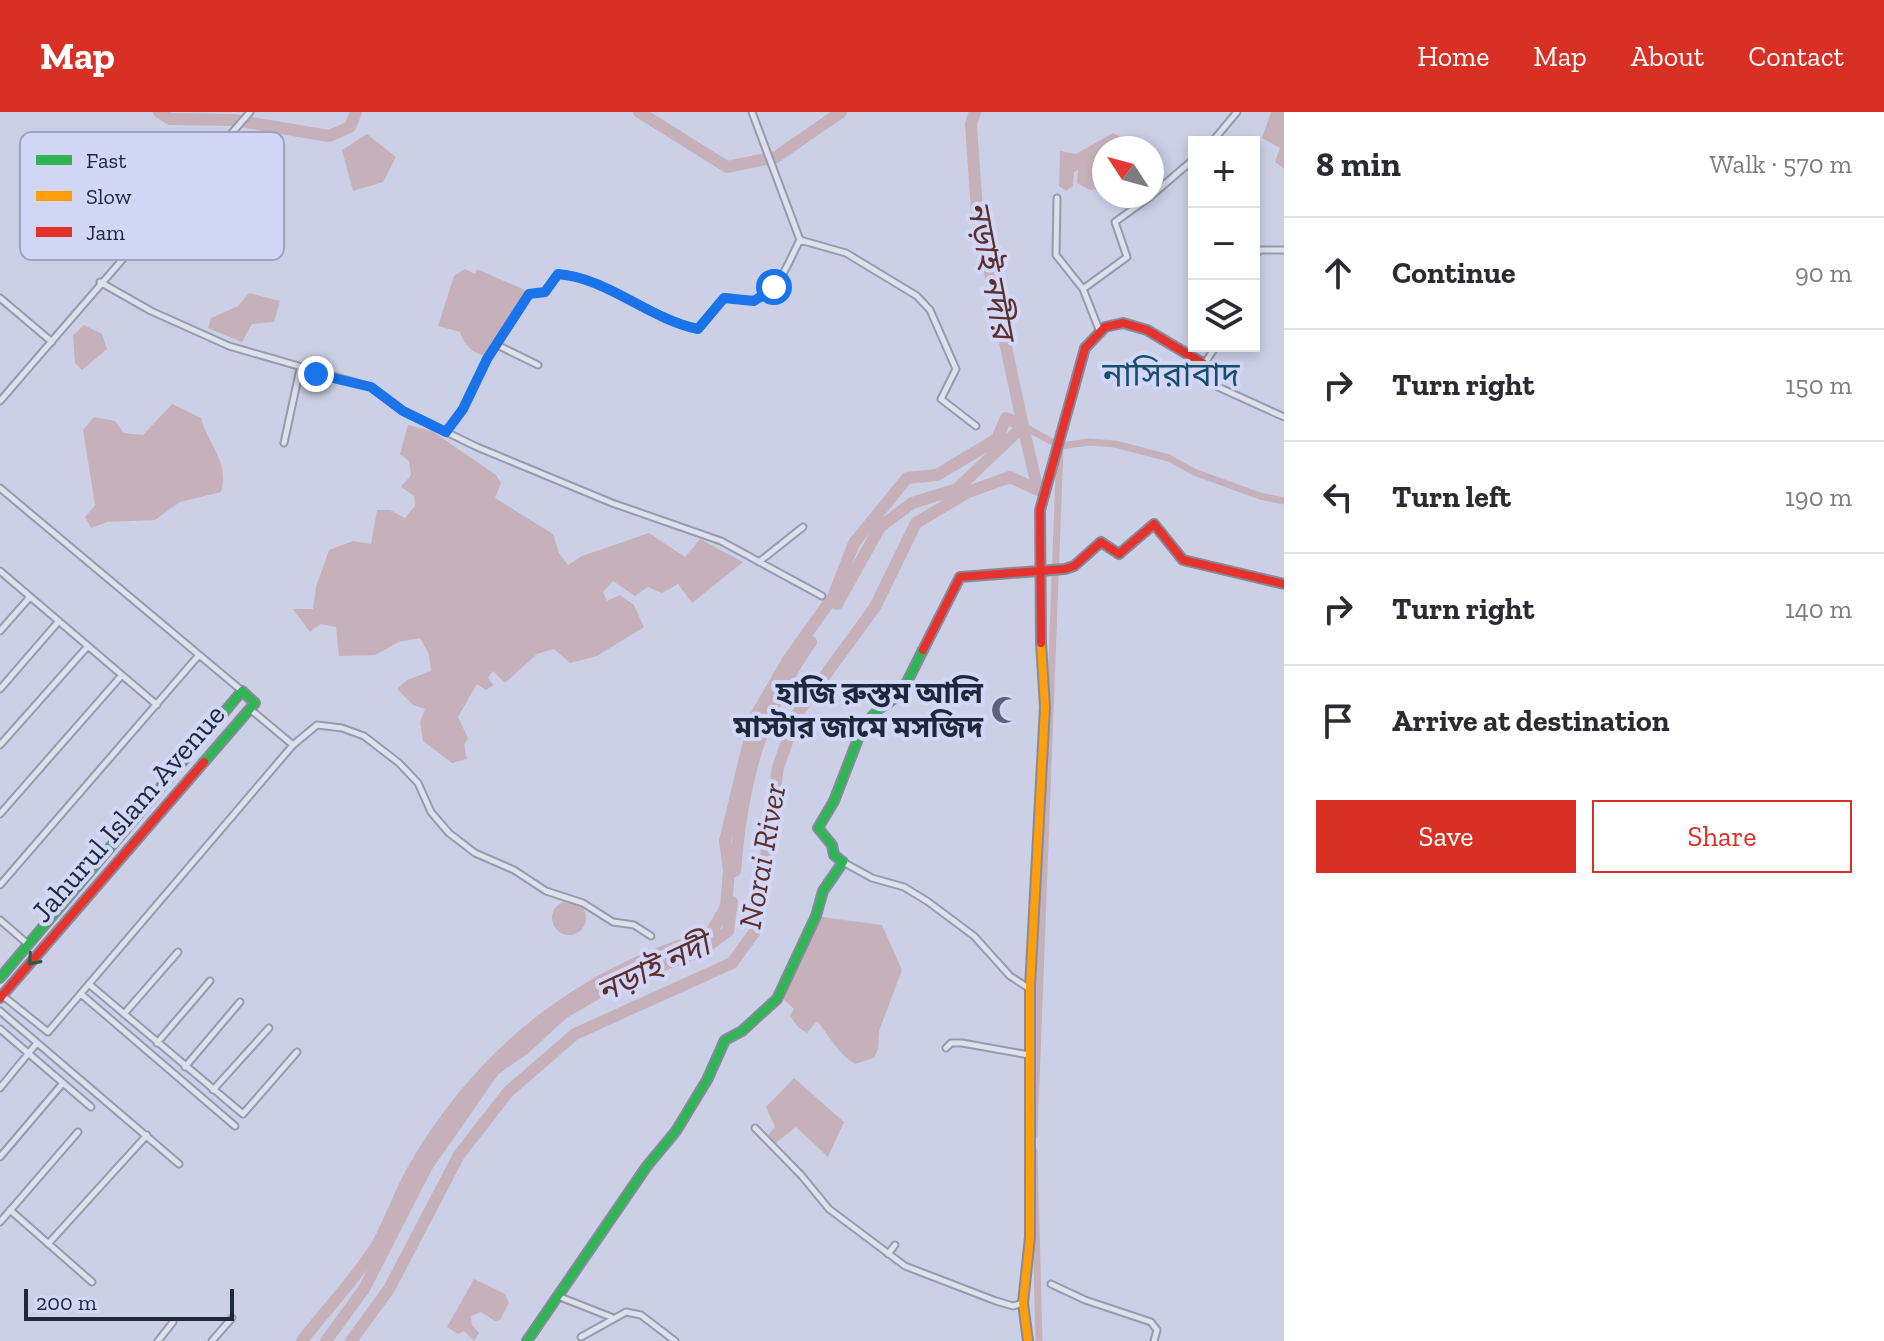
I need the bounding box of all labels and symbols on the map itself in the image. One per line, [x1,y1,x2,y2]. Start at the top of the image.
legend [20,132,284,260]
north arrow [1092,136,1164,208]
text: Fast [86,147,127,174]
text: Slow [86,183,132,210]
water label: নড়াই নদীর [959,198,1024,348]
text: Jam [86,219,125,246]
route start [756,269,792,305]
district label: নাসিরাবাদ [1101,354,1241,395]
route end [298,356,334,392]
place label: হাজি রুস্তম আলি মাস্টার জামে মসজিদ [733,675,984,745]
mosque icon: হাজি রুস্তম আলি মাস্টার জামে মসজিদ [990,695,1020,725]
street label: Jahurul Islam Avenue [24,697,232,929]
water label: Norai River [731,779,794,932]
water label: নড়াই নদী [591,923,720,1011]
one-way arrow [28,951,43,965]
scale bar [24,1285,234,1321]

